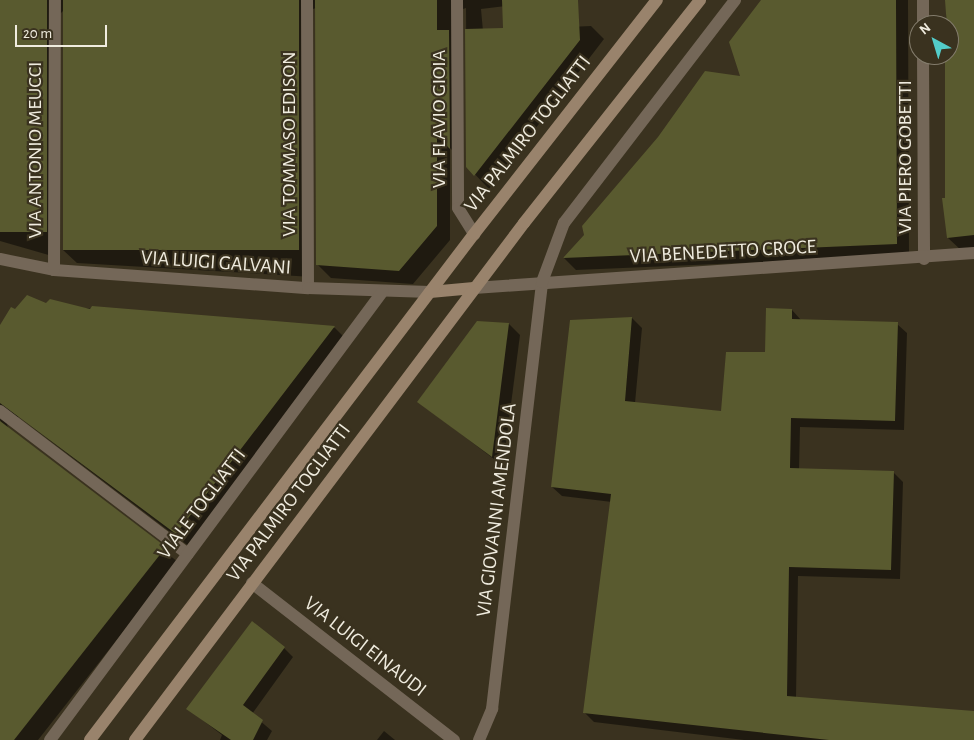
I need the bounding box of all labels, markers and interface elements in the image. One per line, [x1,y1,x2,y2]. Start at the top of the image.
scale bar [18,15,110,47]
north arrow [909,15,959,65]
text: N [917,21,933,38]
text: 20 m [23,26,52,41]
street label: VIA FLAVIO GIOIA [427,50,451,188]
street label: VIA TOMMASO EDISON [277,51,301,237]
street label: VIA PALMIRO TOGLIATTI [460,51,596,217]
street label: VIA ANTONIO MEUCCI [23,62,47,238]
street label: VIA PIERO GOBETTI [893,80,917,234]
street label: VIA BENEDETTO CROCE [629,235,817,269]
street label: VIA LUIGI GALVANI [140,246,292,280]
street label: VIA GIOVANNI AMENDOLA [472,402,522,618]
street label: VIA PALMIRO TOGLIATTI [222,419,356,587]
street label: VIALE TOGLIATTI [153,444,251,564]
street label: VIA LUIGI EINAUDI [299,592,431,702]

